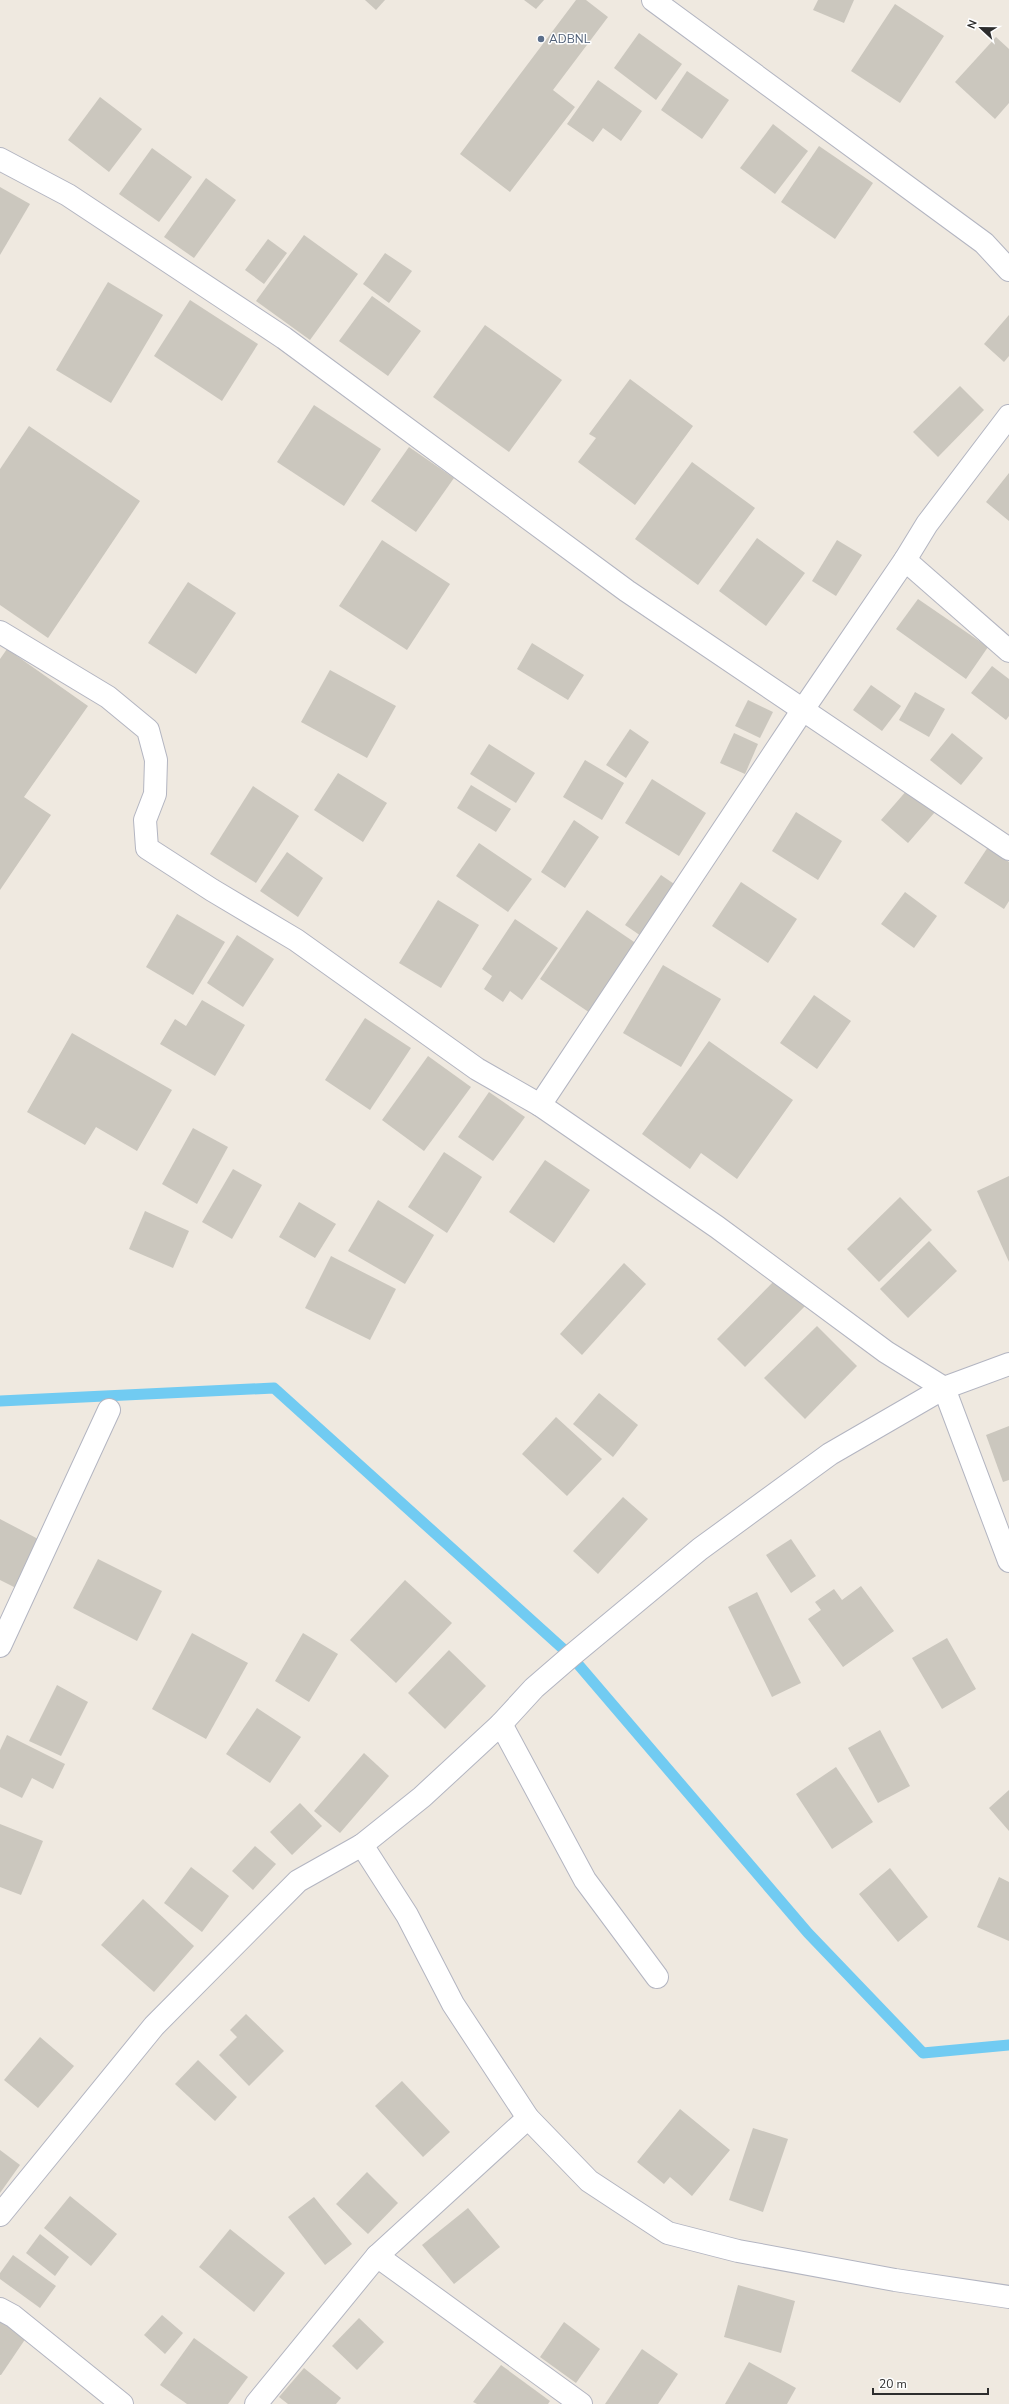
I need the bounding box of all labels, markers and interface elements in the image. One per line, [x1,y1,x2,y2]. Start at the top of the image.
north arrow [961,8,1001,48]
text: N [964,18,981,31]
place label: ADBNL [549,31,591,47]
marker: ADBNL [536,34,546,44]
scale bar [873,2370,988,2396]
text: 20 m [879,2376,907,2392]

